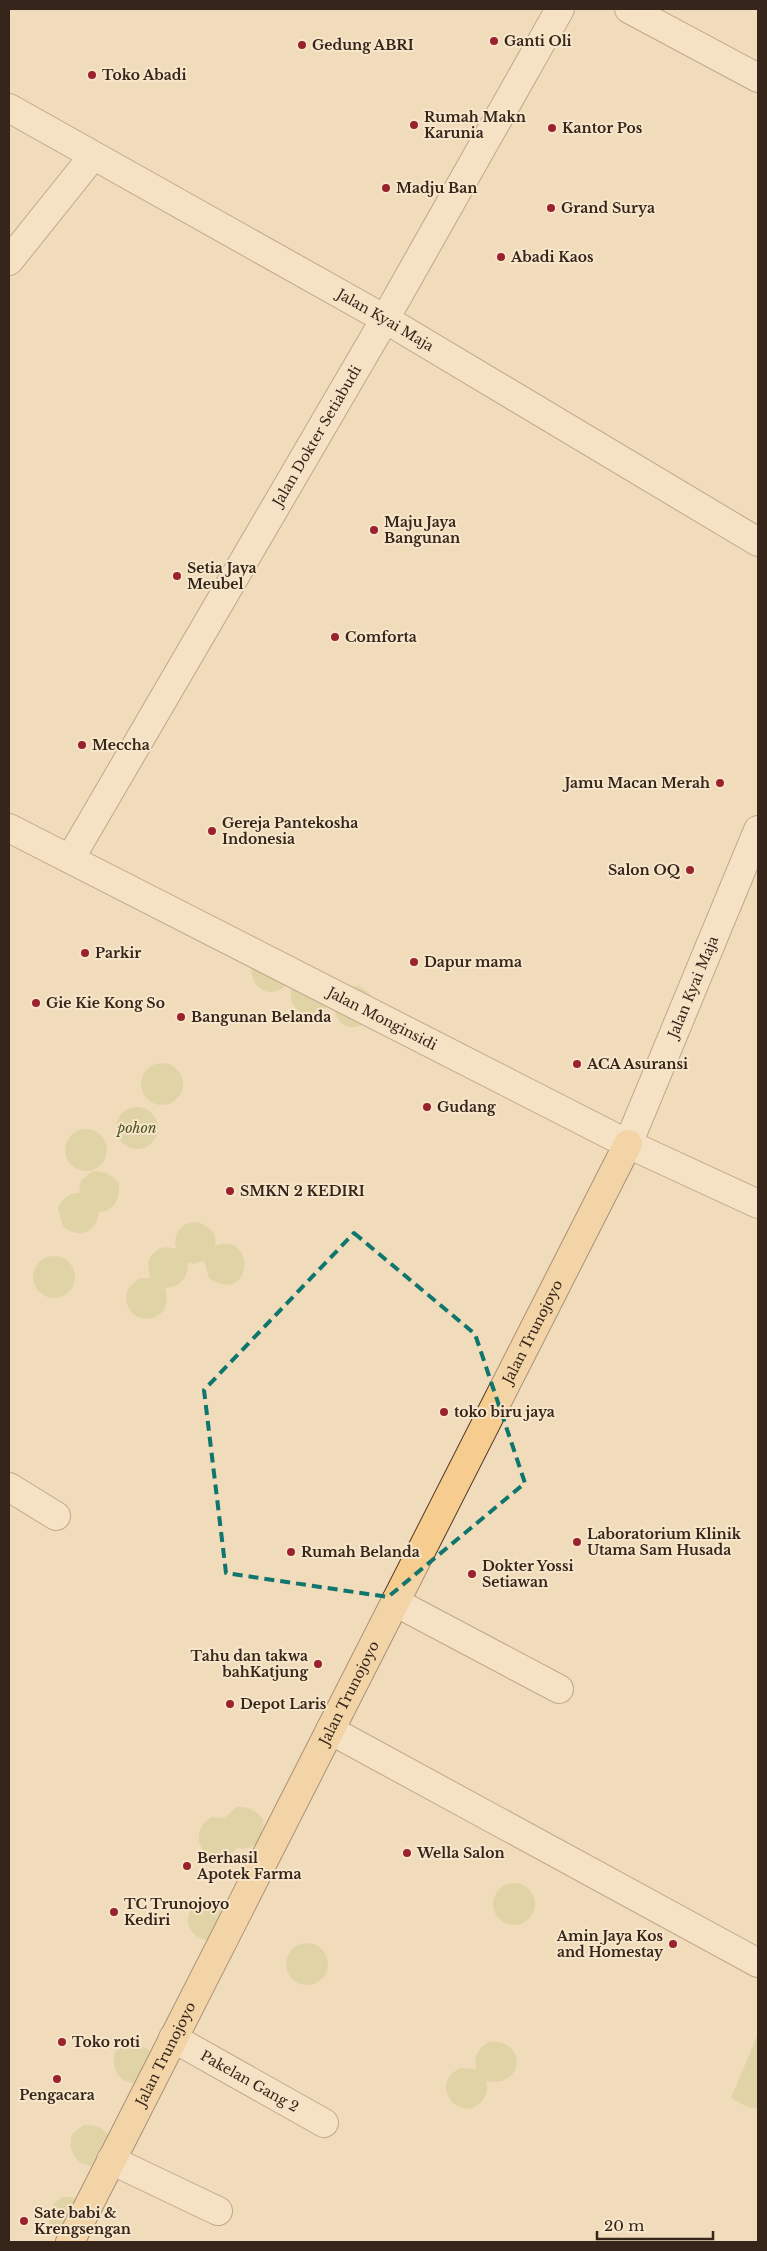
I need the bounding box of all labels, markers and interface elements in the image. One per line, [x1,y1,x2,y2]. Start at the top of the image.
place label: Ganti Oli [504,32,572,50]
marker: Ganti Oli [488,35,500,47]
place label: Gedung ABRI [312,36,414,54]
marker: Gedung ABRI [296,39,308,51]
place label: Toko Abadi [102,66,187,84]
marker: Toko Abadi [86,69,98,81]
place label: Rumah Makn Karunia [424,108,526,142]
marker: Rumah Makn Karunia [408,119,420,131]
place label: Kantor Pos [562,119,643,137]
marker: Kantor Pos [546,122,558,134]
place label: Madju Ban [396,179,477,197]
marker: Madju Ban [380,182,392,194]
place label: Grand Surya [561,199,655,217]
marker: Grand Surya [545,202,557,214]
place label: Abadi Kaos [510,248,594,266]
marker: Abadi Kaos [495,251,507,263]
street label: Jalan Kyai Maja [332,284,437,355]
street label: Jalan Dokter Setiabudi [268,362,365,511]
place label: Maju Jaya Bangunan [384,513,460,547]
marker: Maju Jaya Bangunan [368,524,380,536]
place label: Setia Jaya Meubel [187,559,257,593]
marker: Setia Jaya Meubel [171,570,183,582]
place label: Comforta [345,628,417,646]
marker: Comforta [329,631,341,643]
place label: Meccha [92,736,150,754]
marker: Meccha [76,739,88,751]
place label: Jamu Macan Merah [562,774,710,792]
marker: Jamu Macan Merah [714,777,726,789]
place label: Gereja Pantekosha Indonesia [222,814,358,848]
marker: Gereja Pantekosha Indonesia [206,825,218,837]
place label: Salon OQ [608,861,681,879]
marker: Salon OQ [684,864,696,876]
street label: Jalan Kyai Maja [663,933,722,1043]
place label: Parkir [95,944,141,962]
marker: Parkir [79,947,91,959]
place label: Dapur mama [424,953,522,971]
marker: Dapur mama [408,956,420,968]
street label: Jalan Monginsidi [323,982,440,1054]
place label: Gie Kie Kong So [46,994,165,1012]
marker: Gie Kie Kong So [30,997,42,1009]
place label: Bangunan Belanda [191,1008,331,1026]
marker: Bangunan Belanda [175,1011,187,1023]
place label: ACA Asuransi [586,1055,688,1073]
marker: ACA Asuransi [571,1058,583,1070]
place label: Gudang [437,1098,496,1116]
marker: Gudang [421,1101,433,1113]
park label: pohon [115,1119,157,1137]
place label: SMKN 2 KEDIRI [240,1182,365,1200]
marker: SMKN 2 KEDIRI [224,1185,236,1197]
street label: Jalan Trunojoyo [498,1277,567,1389]
place label: toko biru jaya [454,1403,555,1421]
marker: toko biru jaya [438,1406,450,1418]
place label: Laboratorium Klinik Utama Sam Husada [587,1525,742,1559]
marker: Laboratorium Klinik Utama Sam Husada [571,1536,583,1548]
place label: Rumah Belanda [301,1543,420,1561]
marker: Rumah Belanda [285,1546,297,1558]
place label: Dokter Yossi Setiawan [482,1557,573,1591]
marker: Dokter Yossi Setiawan [466,1568,478,1580]
street label: Jalan Trunojoyo [314,1638,383,1750]
place label: Tahu dan takwa bahKatjung [191,1647,308,1681]
marker: Tahu dan takwa bahKatjung [312,1658,324,1670]
place label: Depot Laris [240,1695,327,1713]
marker: Depot Laris [224,1698,236,1710]
place label: Wella Salon [416,1844,505,1862]
marker: Wella Salon [401,1847,413,1859]
place label: Berhasil Apotek Farma [196,1849,301,1883]
marker: Berhasil Apotek Farma [181,1860,193,1872]
place label: TC Trunojoyo Kediri [124,1895,229,1929]
marker: TC Trunojoyo Kediri [108,1906,120,1918]
place label: Amin Jaya Kos and Homestay [556,1927,664,1961]
marker: Amin Jaya Kos and Homestay [667,1938,679,1950]
street label: Jalan Trunojoyo [131,1999,200,2111]
place label: Toko roti [72,2033,140,2051]
marker: Toko roti [56,2036,68,2048]
street label: Pakelan Gang 2 [197,2046,302,2116]
marker: Pengacara [51,2073,63,2085]
place label: Pengacara [19,2086,95,2104]
place label: Sate babi & Krengsengan [34,2204,131,2238]
scale bar [597,2208,713,2240]
marker: Sate babi & Krengsengan [18,2215,30,2227]
text: 20 m [604,2216,644,2235]

